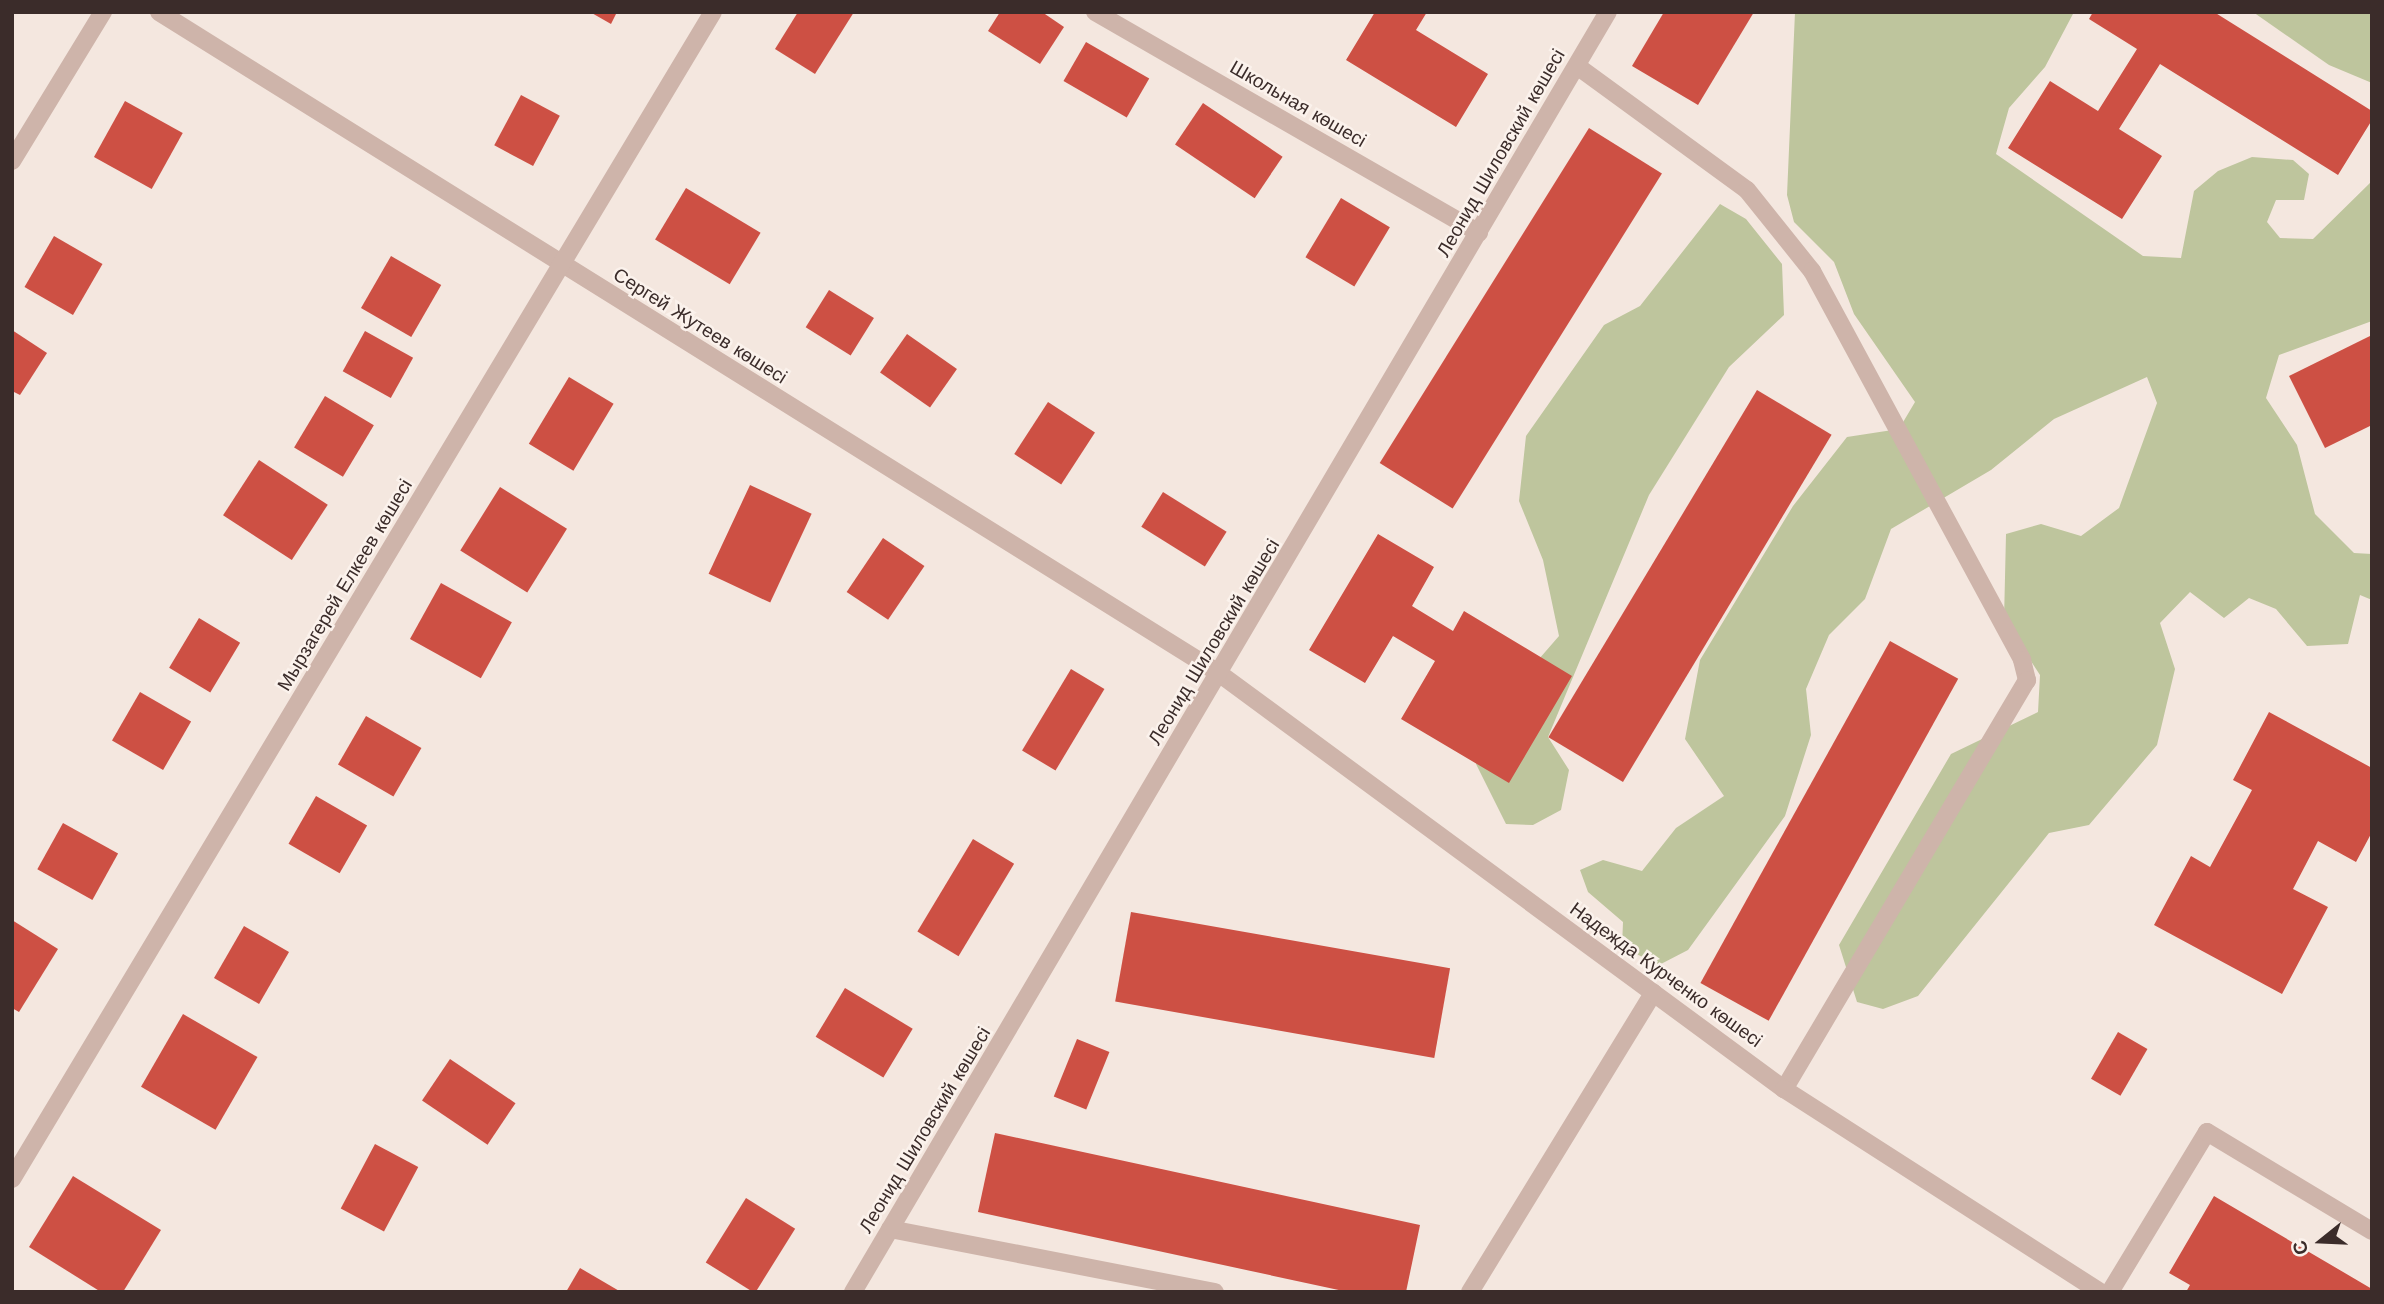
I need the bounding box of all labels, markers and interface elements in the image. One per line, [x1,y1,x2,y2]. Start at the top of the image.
street label: Леонид Шиловский көшесі [1432,45,1570,261]
street label: Школьная көшесі [1226,56,1370,152]
street label: Сергей Жутеев көшесі [609,263,791,389]
street label: Мырзагерей Елкеев көшесі [273,475,417,695]
street label: Леонид Шиловский көшесі [1143,535,1285,749]
street label: Надежда Курченко көшесі [1565,898,1767,1052]
street label: Леонид Шиловский көшесі [854,1023,996,1237]
north arrow [2286,1206,2356,1276]
text: С [2287,1238,2314,1258]

